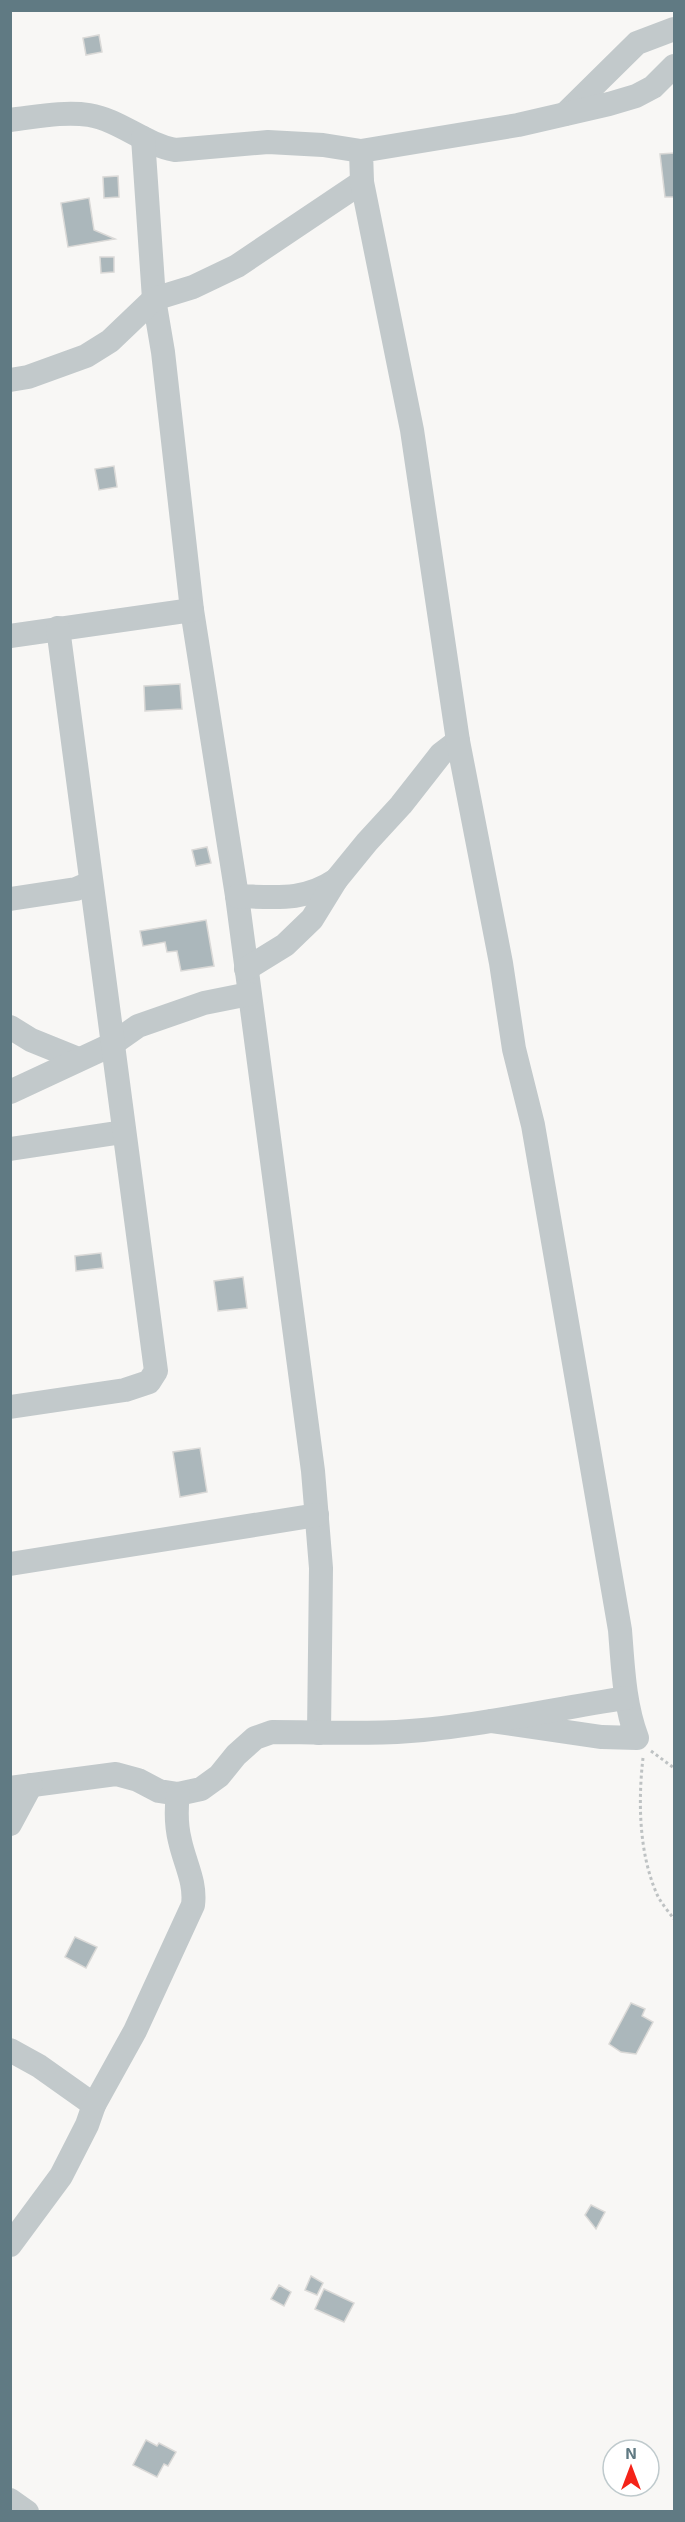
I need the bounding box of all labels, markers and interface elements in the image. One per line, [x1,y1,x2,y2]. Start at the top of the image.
north arrow [601,2438,661,2498]
text: N [625,2443,637,2462]

